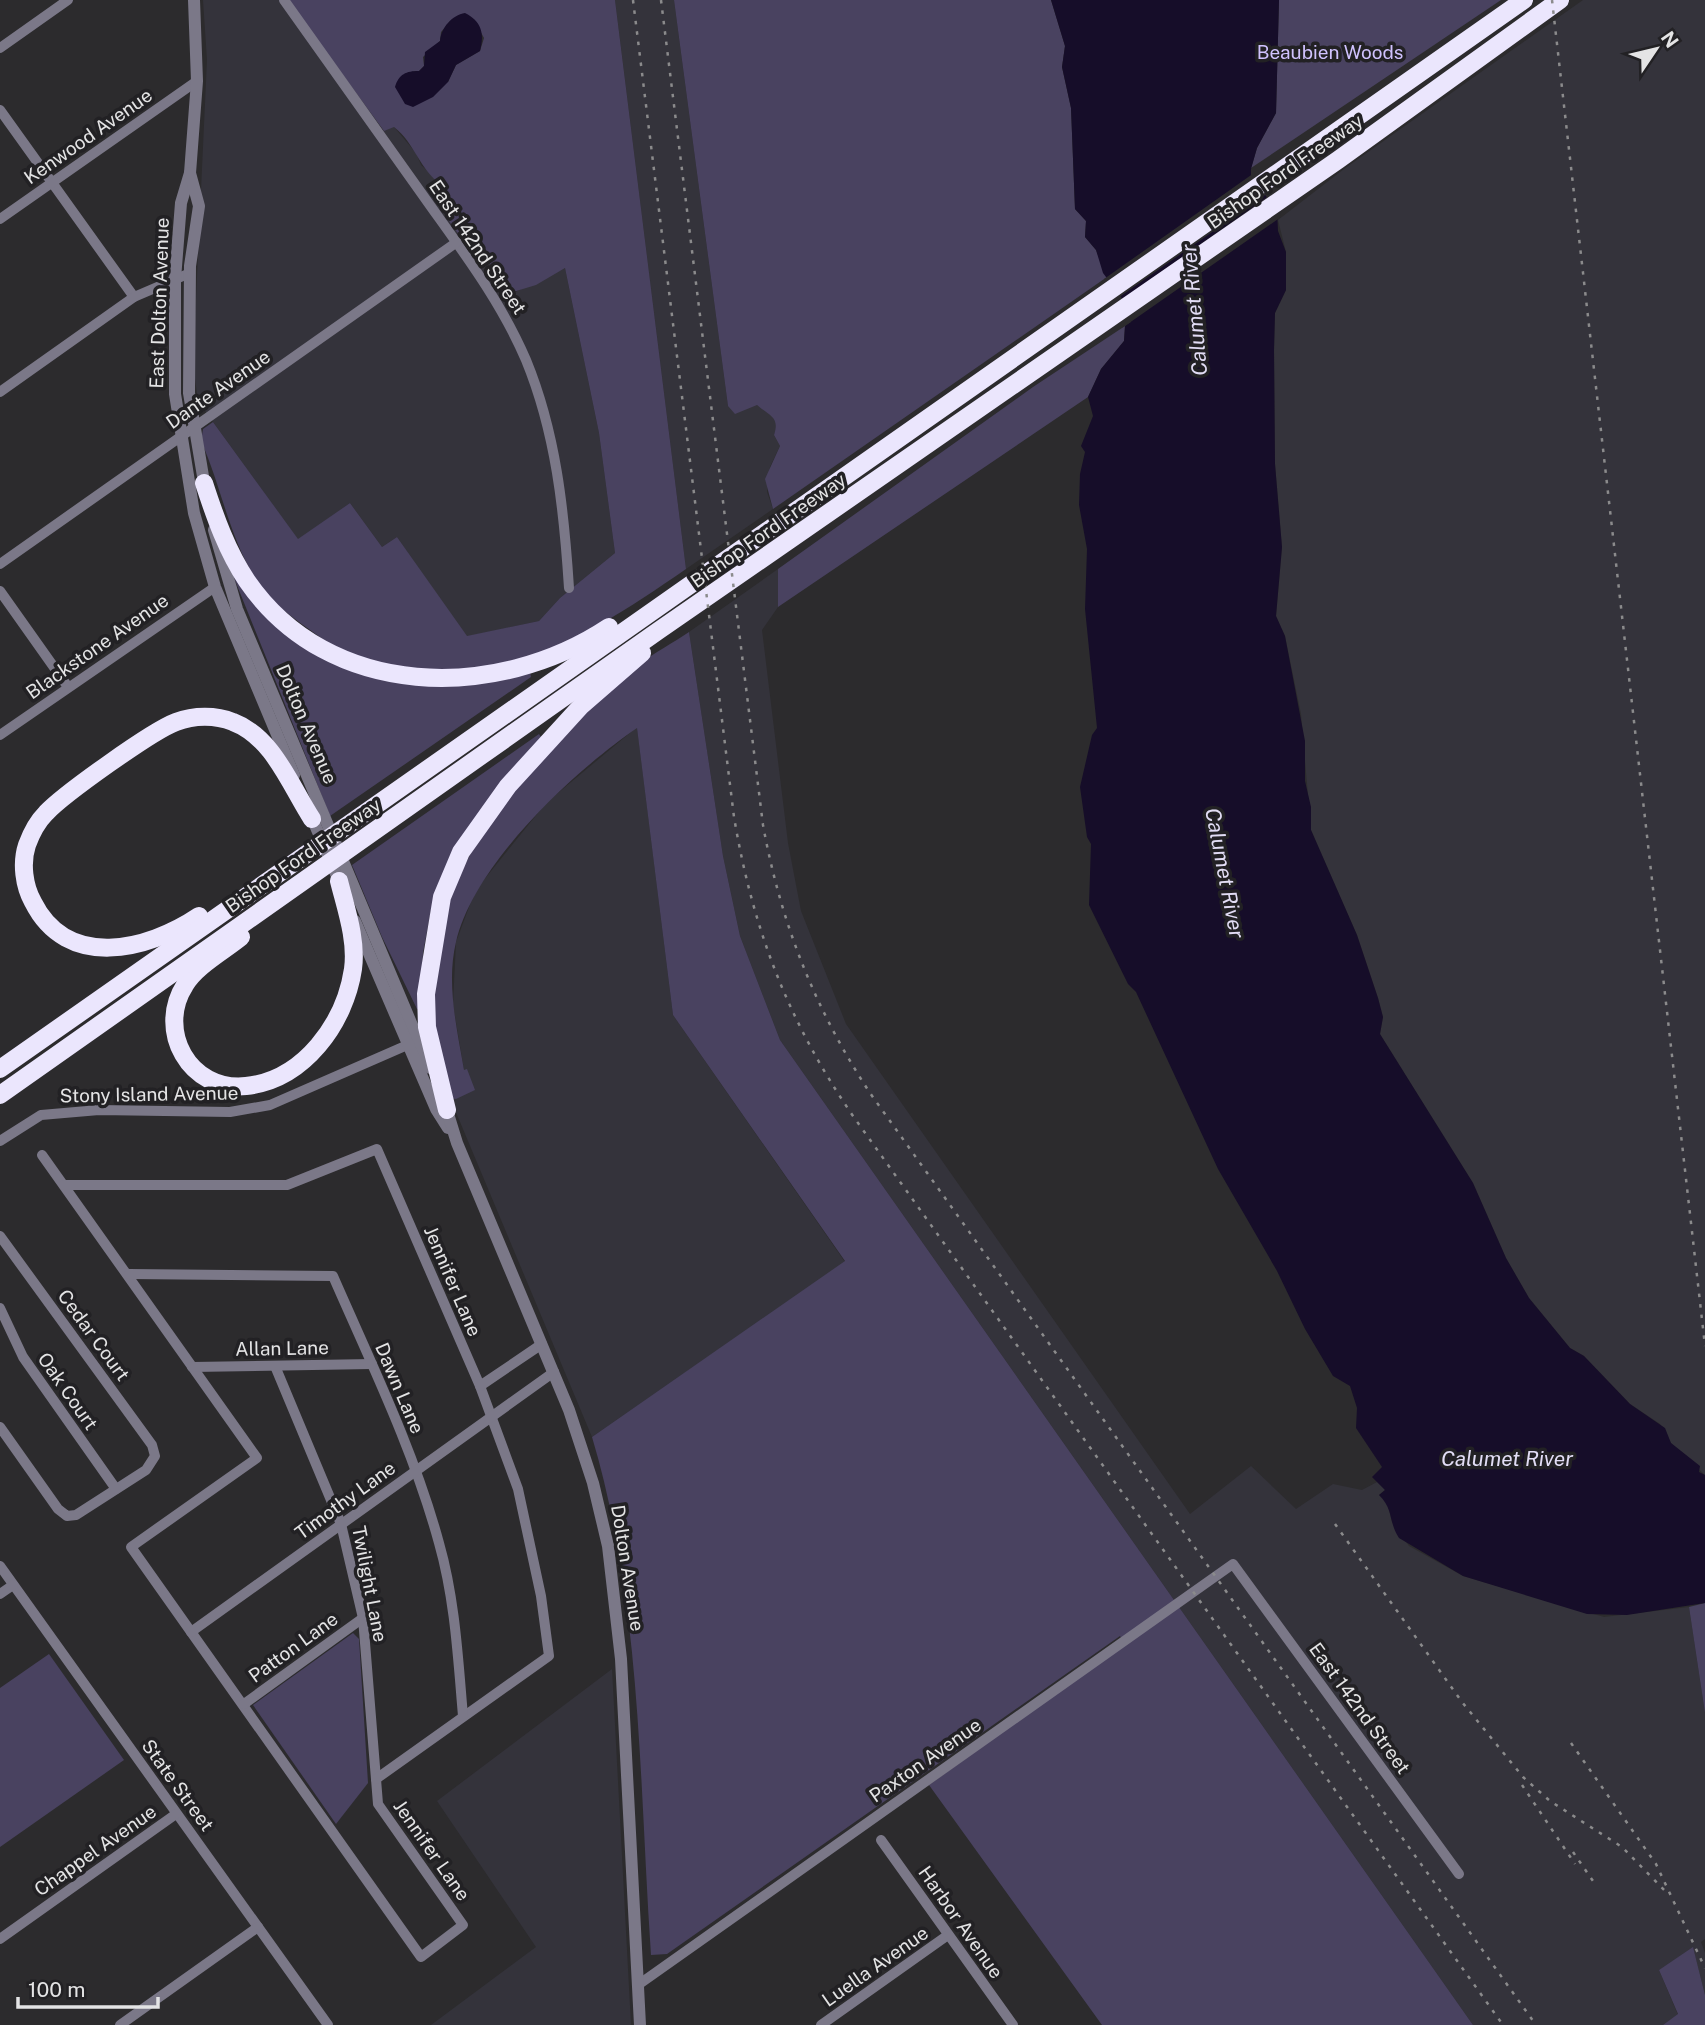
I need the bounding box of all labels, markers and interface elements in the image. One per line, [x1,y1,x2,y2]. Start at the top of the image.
north arrow [1621,14,1691,84]
text: N [1657,27,1683,52]
park label: Beaubien Woods [1257,41,1403,63]
street label: Kenwood Avenue [20,84,156,188]
street label: Bishop Ford Freeway [1203,109,1367,233]
street label: East 142nd Street [425,176,531,318]
street label: East Dolton Avenue [145,217,173,389]
water label: Calumet River [1176,242,1212,377]
street label: Dante Avenue [162,345,274,433]
street label: Bishop Ford Freeway [686,468,850,592]
street label: Blackstone Avenue [22,589,172,703]
street label: Dolton Avenue [272,661,342,787]
street label: Bishop Ford Freeway [221,793,385,917]
water label: Calumet River [1200,806,1250,941]
street label: Stony Island Avenue [59,1081,239,1107]
street label: Jennifer Lane [420,1222,486,1340]
street label: Cedar Court [54,1285,134,1385]
street label: Allan Lane [235,1336,329,1360]
street label: Dawn Lane [371,1339,429,1437]
street label: Oak Court [33,1348,103,1434]
water label: Calumet River [1441,1446,1574,1471]
street label: Timothy Lane [291,1456,399,1544]
street label: Dolton Avenue [607,1503,649,1633]
street label: Twilight Lane [348,1524,392,1644]
street label: Patton Lane [244,1607,342,1687]
street label: East 142nd Street [1305,1638,1415,1778]
street label: Paxton Avenue [865,1713,985,1807]
street label: State Street [137,1735,219,1835]
street label: Jennifer Lane [389,1795,475,1905]
street label: Chappel Avenue [30,1800,160,1900]
street label: Harbor Avenue [914,1862,1008,1982]
street label: Luella Avenue [818,1921,932,2011]
scale bar [18,1966,158,2010]
text: 100 m [28,1977,85,2002]

